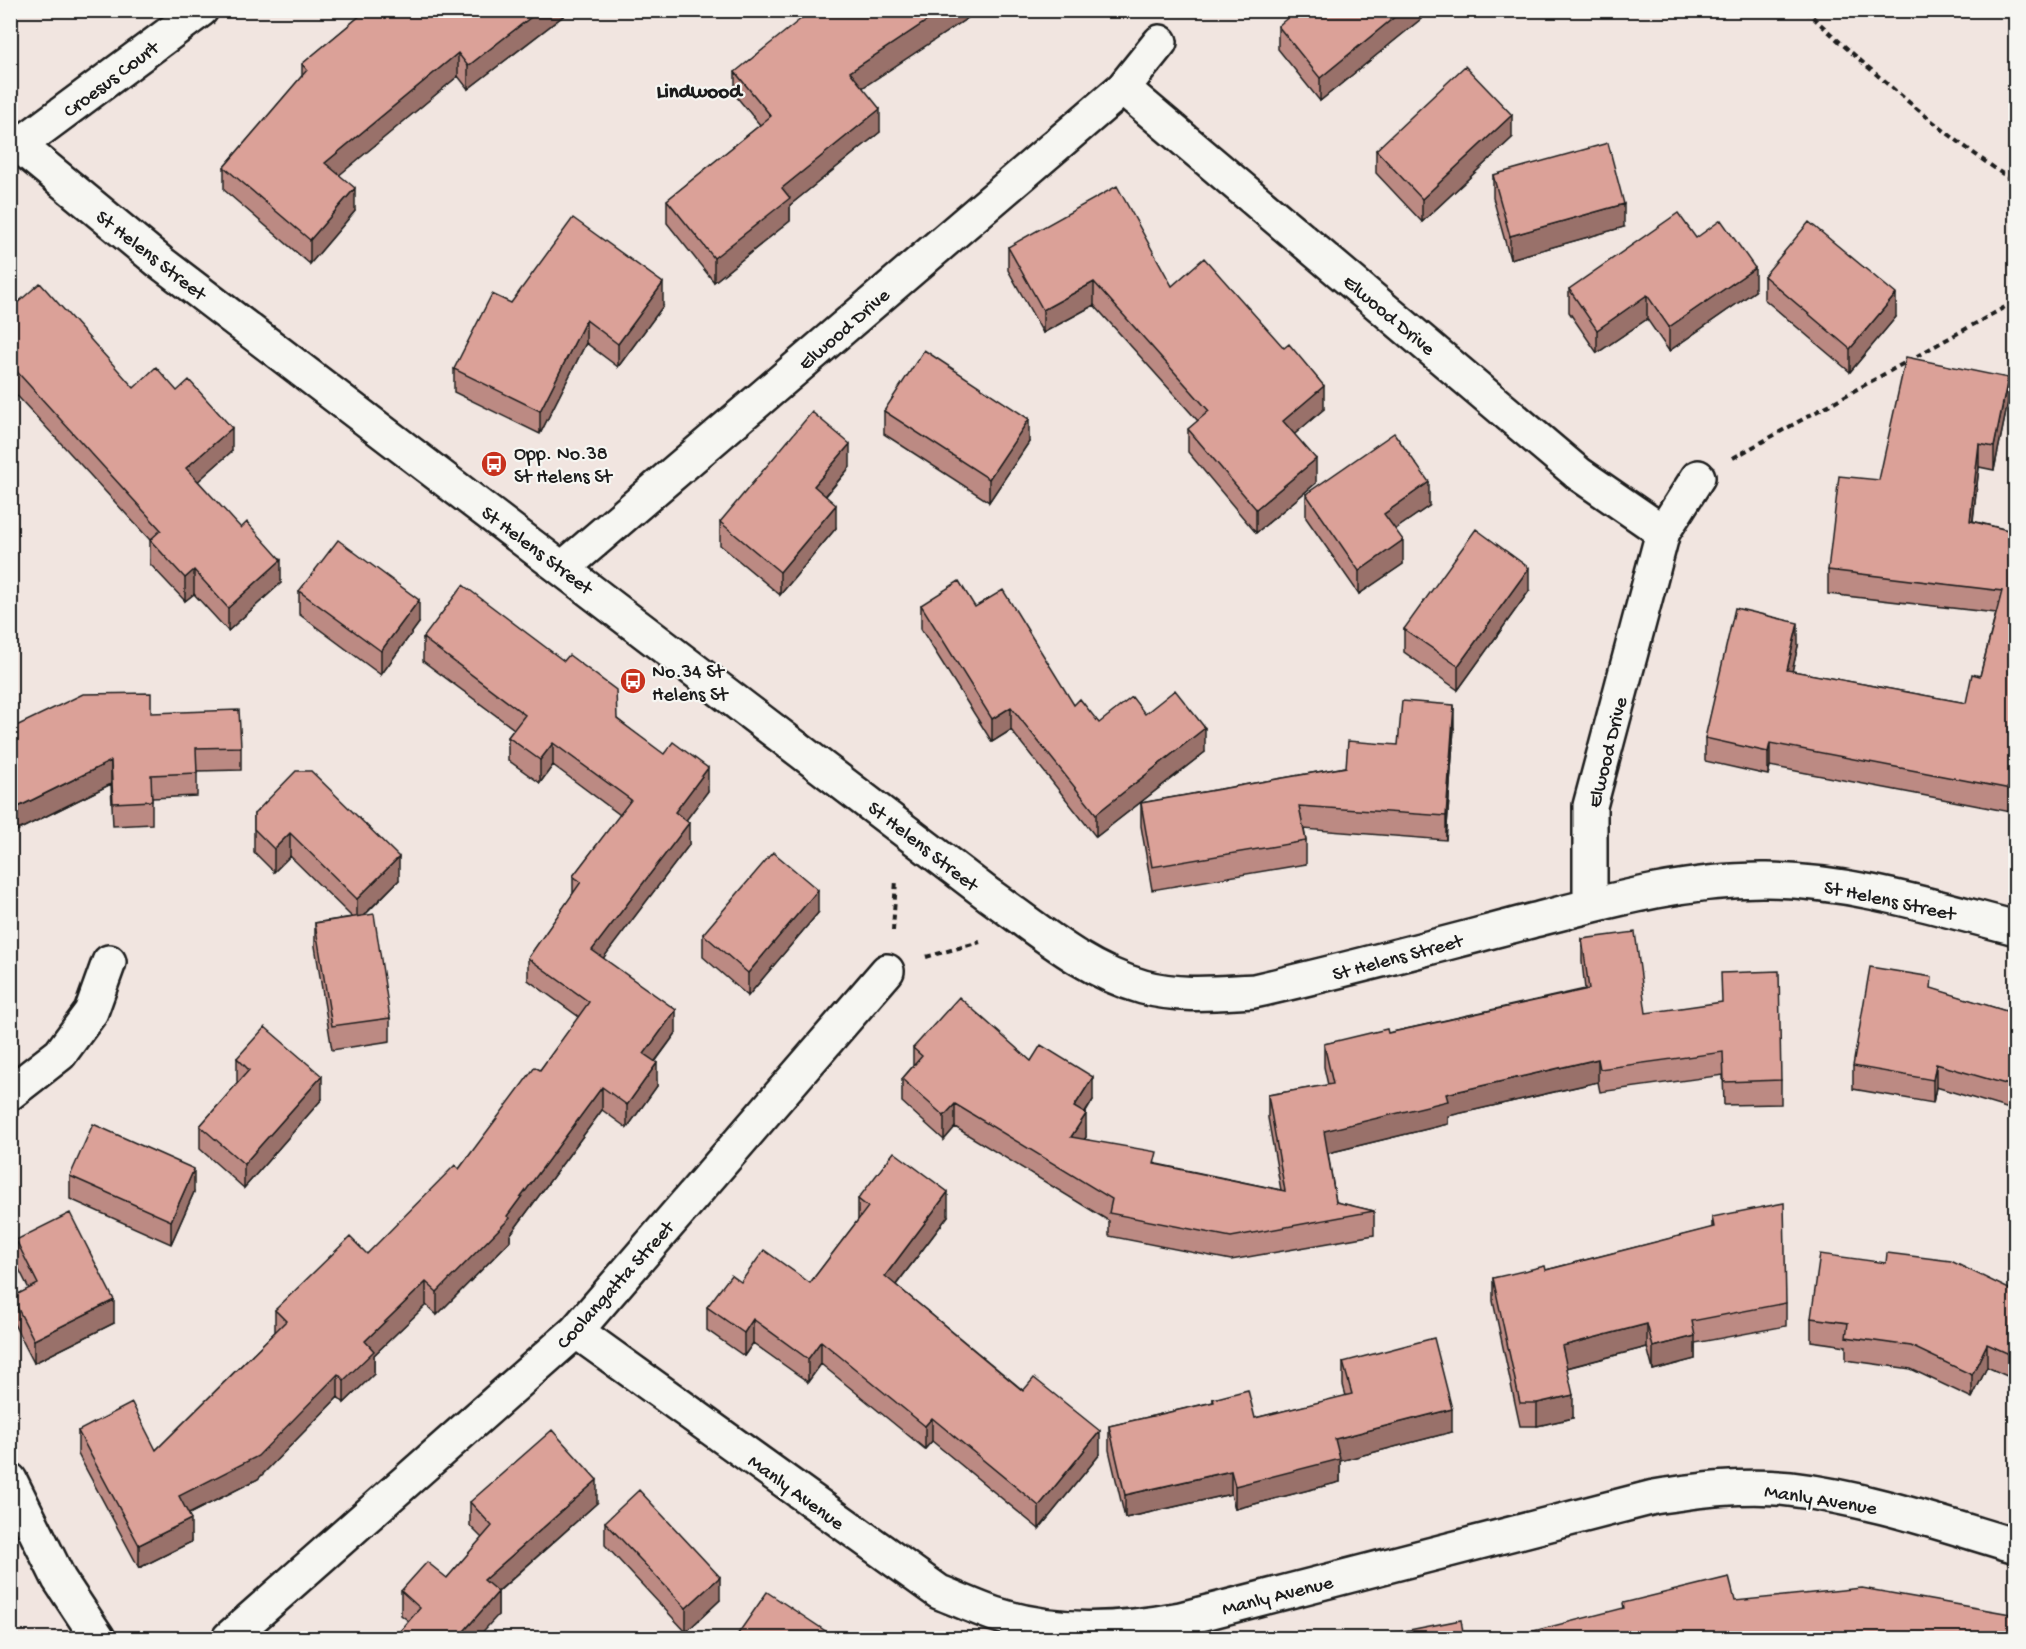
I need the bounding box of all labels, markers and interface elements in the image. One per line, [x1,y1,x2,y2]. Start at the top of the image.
street label: Croesus Court [60,36,166,124]
district label: Lindwood [657,81,744,106]
street label: St Helens Street [90,207,211,308]
street label: Elwood Drive [1337,271,1439,362]
street label: Elwood Drive [795,284,896,376]
place label: Opp. No.38 St Helens St [514,444,614,490]
bus stop icon: Opp. No.38 St Helens St [479,449,509,479]
street label: St Helens Street [476,502,598,602]
place label: No.34 St Helens St [652,662,729,708]
bus stop icon: No.34 St Helens St [618,666,648,696]
street label: Elwood Drive [1585,695,1634,811]
street label: St Helens Street [862,798,983,899]
street label: St Helens Street [1822,877,1959,928]
street label: St Helens Street [1330,931,1467,988]
street label: Coolangatta Street [553,1216,681,1355]
street label: Manly Avenue [742,1451,848,1537]
street label: Manly Avenue [1763,1481,1879,1522]
street label: Manly Avenue [1220,1572,1336,1622]

